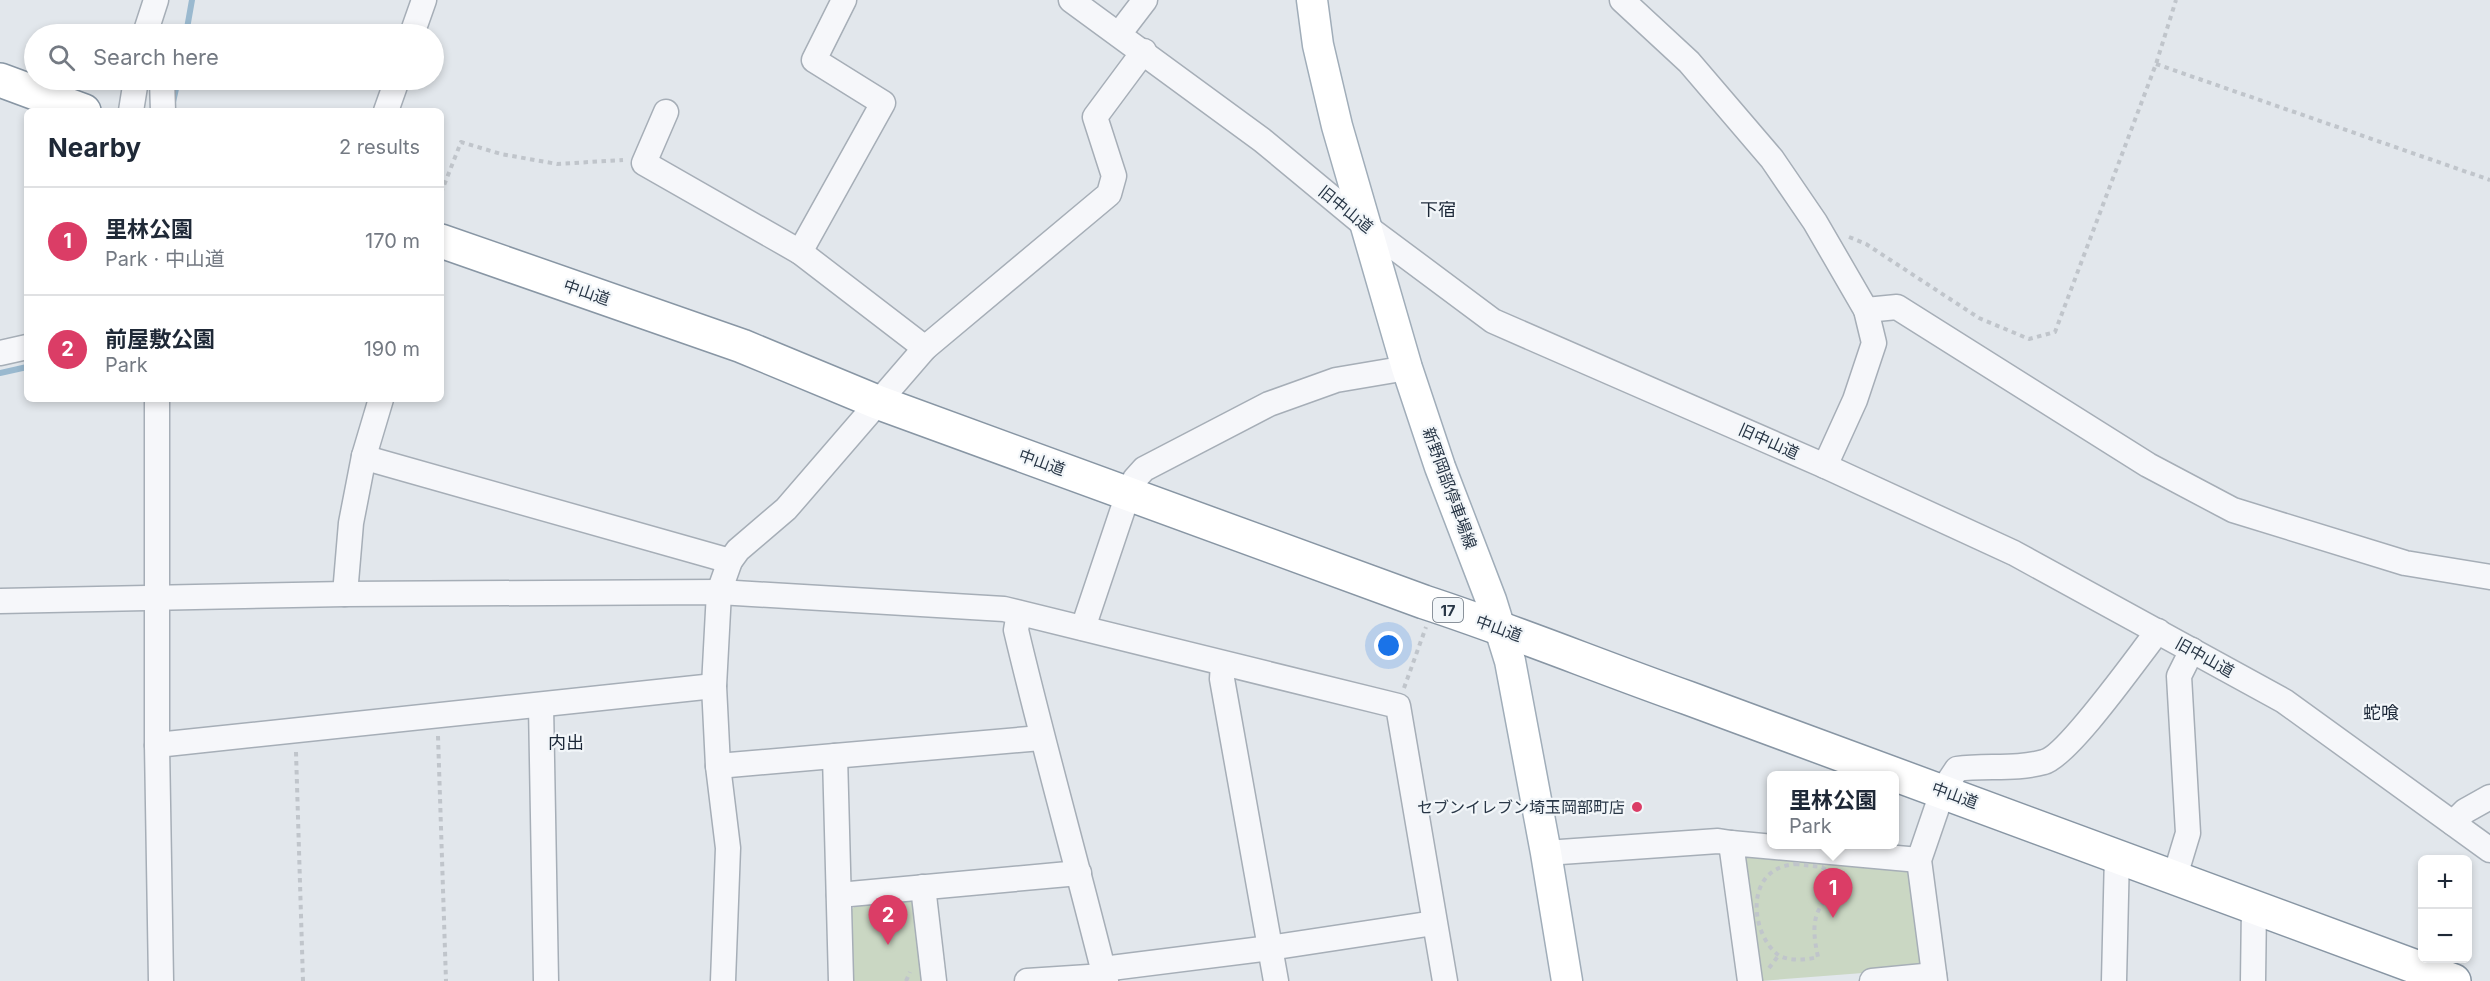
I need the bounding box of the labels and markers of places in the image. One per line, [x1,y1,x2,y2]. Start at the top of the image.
place label: セブンイレブン埼玉岡部町店 [1417,797,1625,817]
marker: セブンイレブン埼玉岡部町店 [1630,800,1644,814]
pin: 1 [1814,868,1852,918]
pin: 2 [868,896,908,945]

